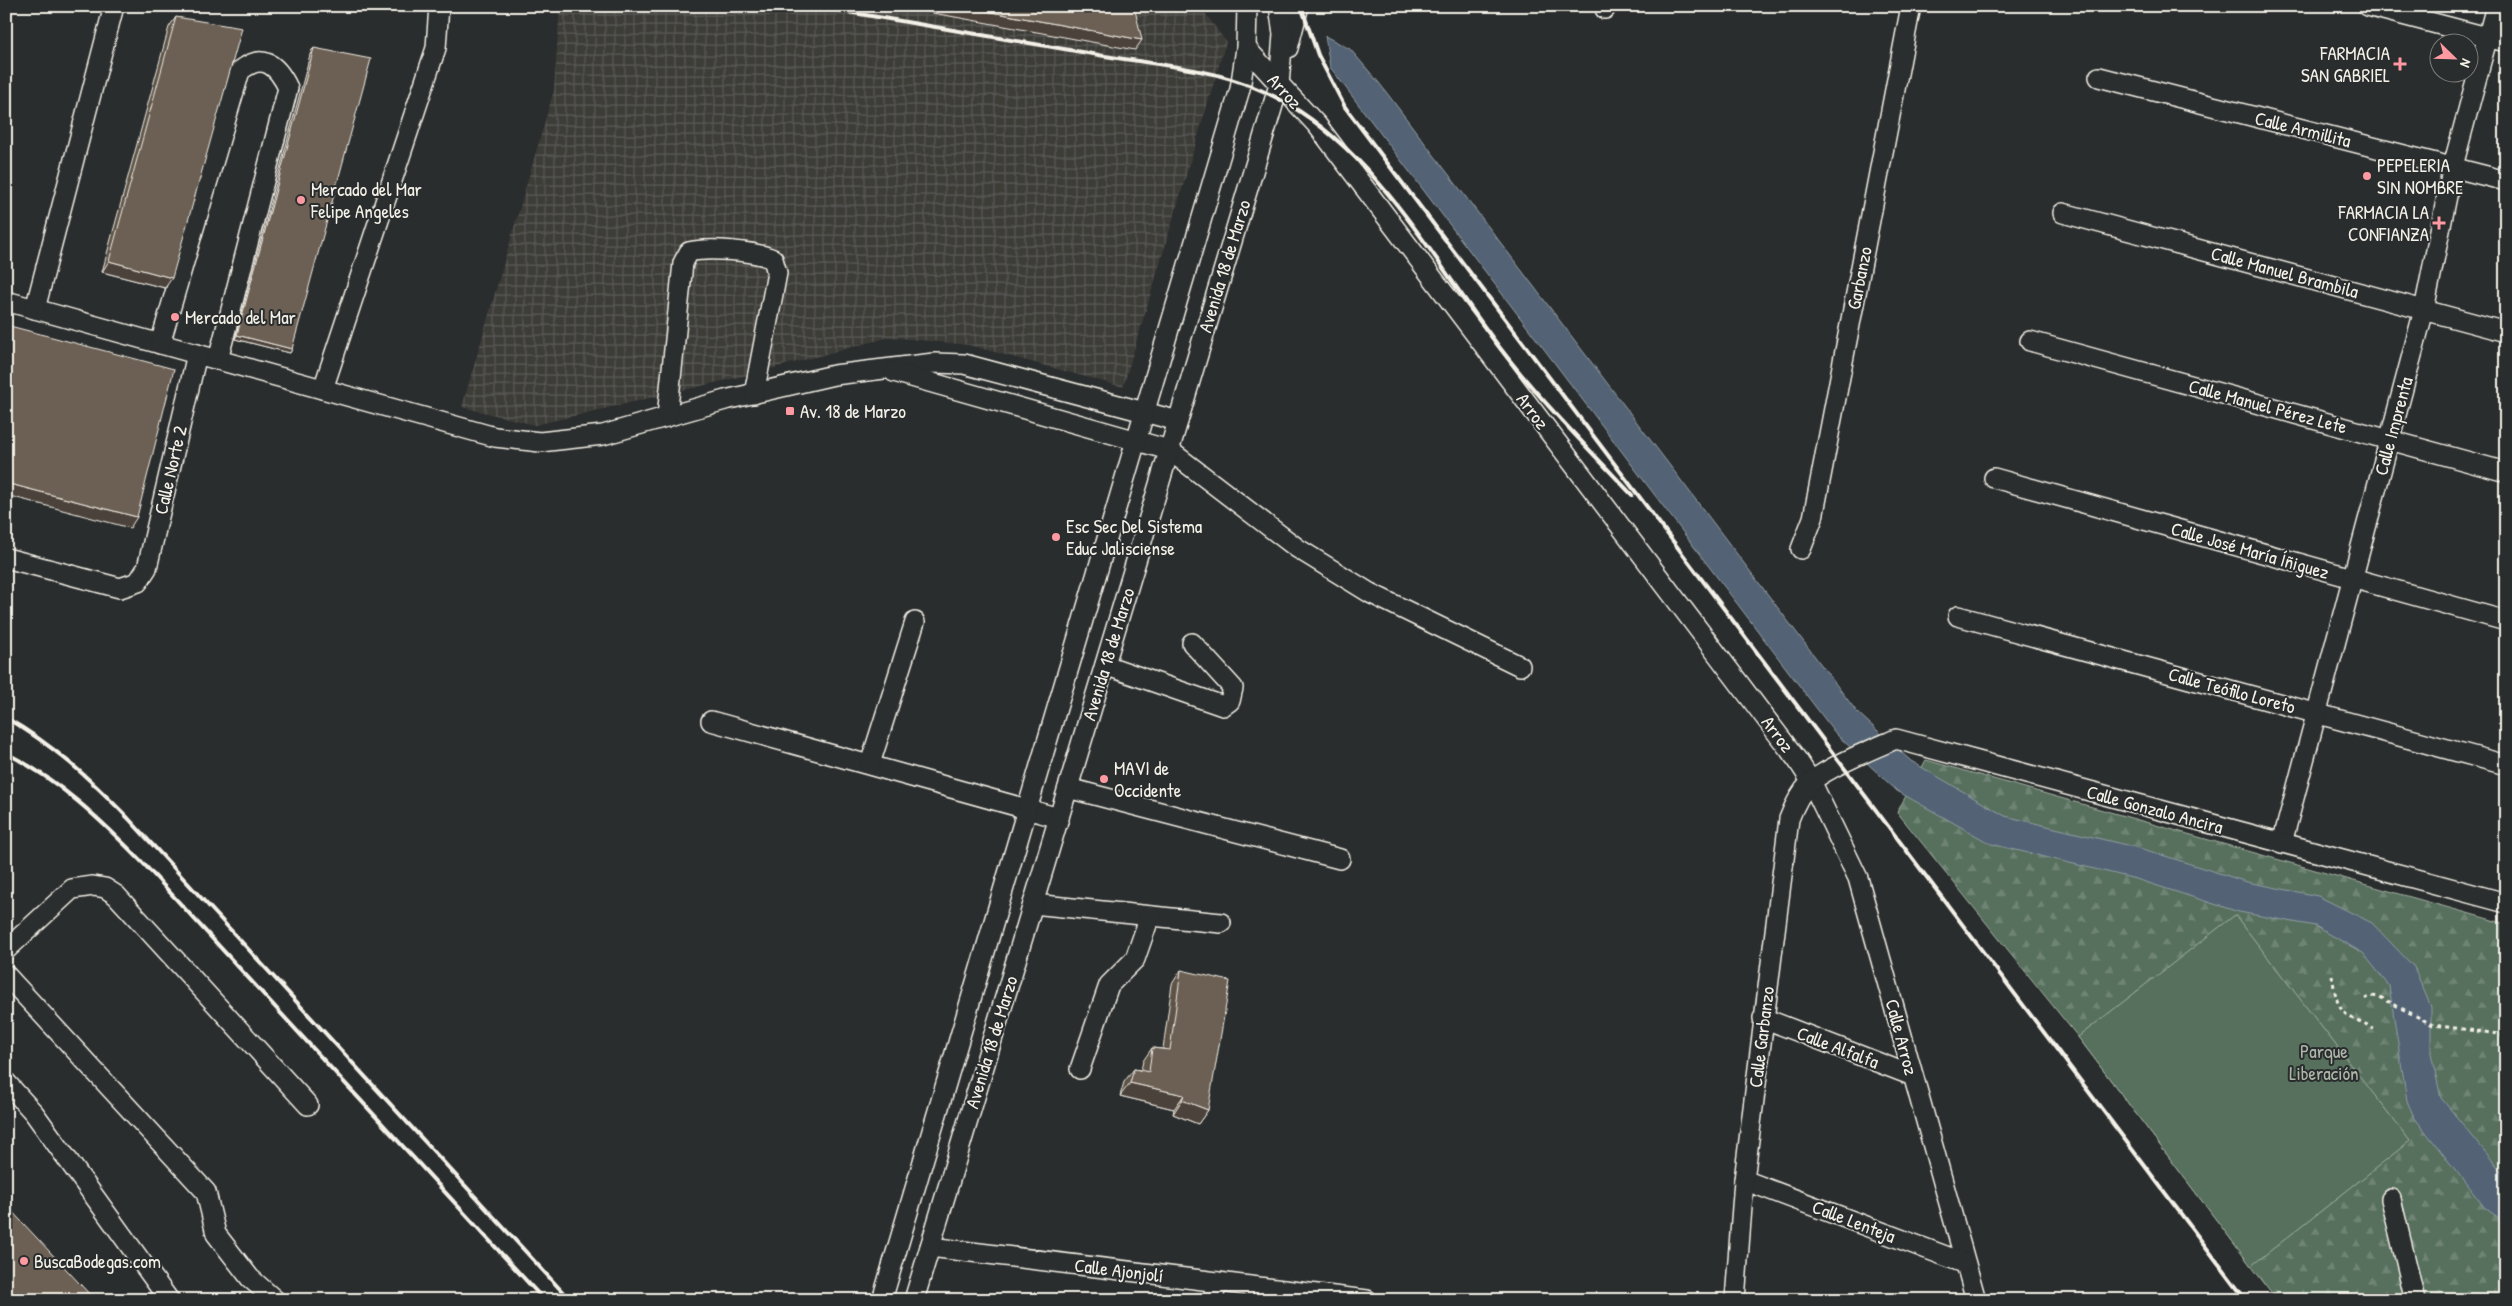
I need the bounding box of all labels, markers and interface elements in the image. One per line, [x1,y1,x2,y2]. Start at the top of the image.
north arrow [2430,32,2480,82]
place label: FARMACIA SAN GABRIEL [2301,40,2390,88]
text: N [2456,56,2477,71]
marker: FARMACIA SAN GABRIEL [2394,58,2406,70]
street label: Arroz [1262,68,1308,114]
street label: Calle Armillita [2252,105,2354,154]
place label: PEPELERIA SIN NOMBRE [2377,152,2464,200]
marker: PEPELERIA SIN NOMBRE [2361,170,2373,182]
place label: Mercado del Mar Felipe Angeles [310,176,423,224]
marker: Mercado del Mar Felipe Angeles [295,194,307,206]
street label: Avenida 18 de Marzo [1192,196,1257,335]
place label: FARMACIA LA CONFIANZA [2338,199,2429,247]
marker: FARMACIA LA CONFIANZA [2433,217,2445,229]
street label: Calle Manuel Brambila [2208,240,2362,304]
street label: Garbanzo [1840,244,1878,312]
place label: Mercado del Mar [185,304,297,330]
marker: Mercado del Mar [169,311,181,323]
street label: Calle Manuel Pérez Lete [2186,372,2350,440]
street label: Calle Imprenta [2367,373,2419,478]
street label: Arroz [1511,387,1555,435]
place label: Av. 18 de Marzo [800,398,906,424]
marker: Av. 18 de Marzo [784,405,796,417]
street label: Calle Norte 2 [147,423,193,517]
place label: Esc Sec Del Sistema Educ Jalisciense [1066,513,1203,561]
street label: Calle José María Íñiguez [2168,515,2332,585]
marker: Esc Sec Del Sistema Educ Jalisciense [1050,531,1062,543]
street label: Avenida 18 de Marzo [1076,584,1141,723]
street label: Calle Teófilo Loreto [2166,661,2299,720]
street label: Arroz [1756,710,1800,758]
place label: MAVI de Occidente [1114,755,1182,803]
marker: MAVI de Occidente [1098,773,1110,785]
street label: Calle Gonzalo Ancira [2084,778,2227,840]
street label: Avenida 18 de Marzo [959,972,1024,1111]
street label: Calle Garbanzo [1742,985,1780,1089]
street label: Calle Arroz [1879,996,1925,1078]
street label: Calle Alfalfa [1793,1019,1883,1075]
park label: Parque Liberación [2289,1038,2359,1086]
street label: Calle Lenteja [1809,1193,1900,1249]
place label: BuscaBodegas.com [34,1248,161,1274]
street label: Calle Ajonjolí [1073,1252,1165,1288]
marker: BuscaBodegas.com [18,1255,30,1267]

